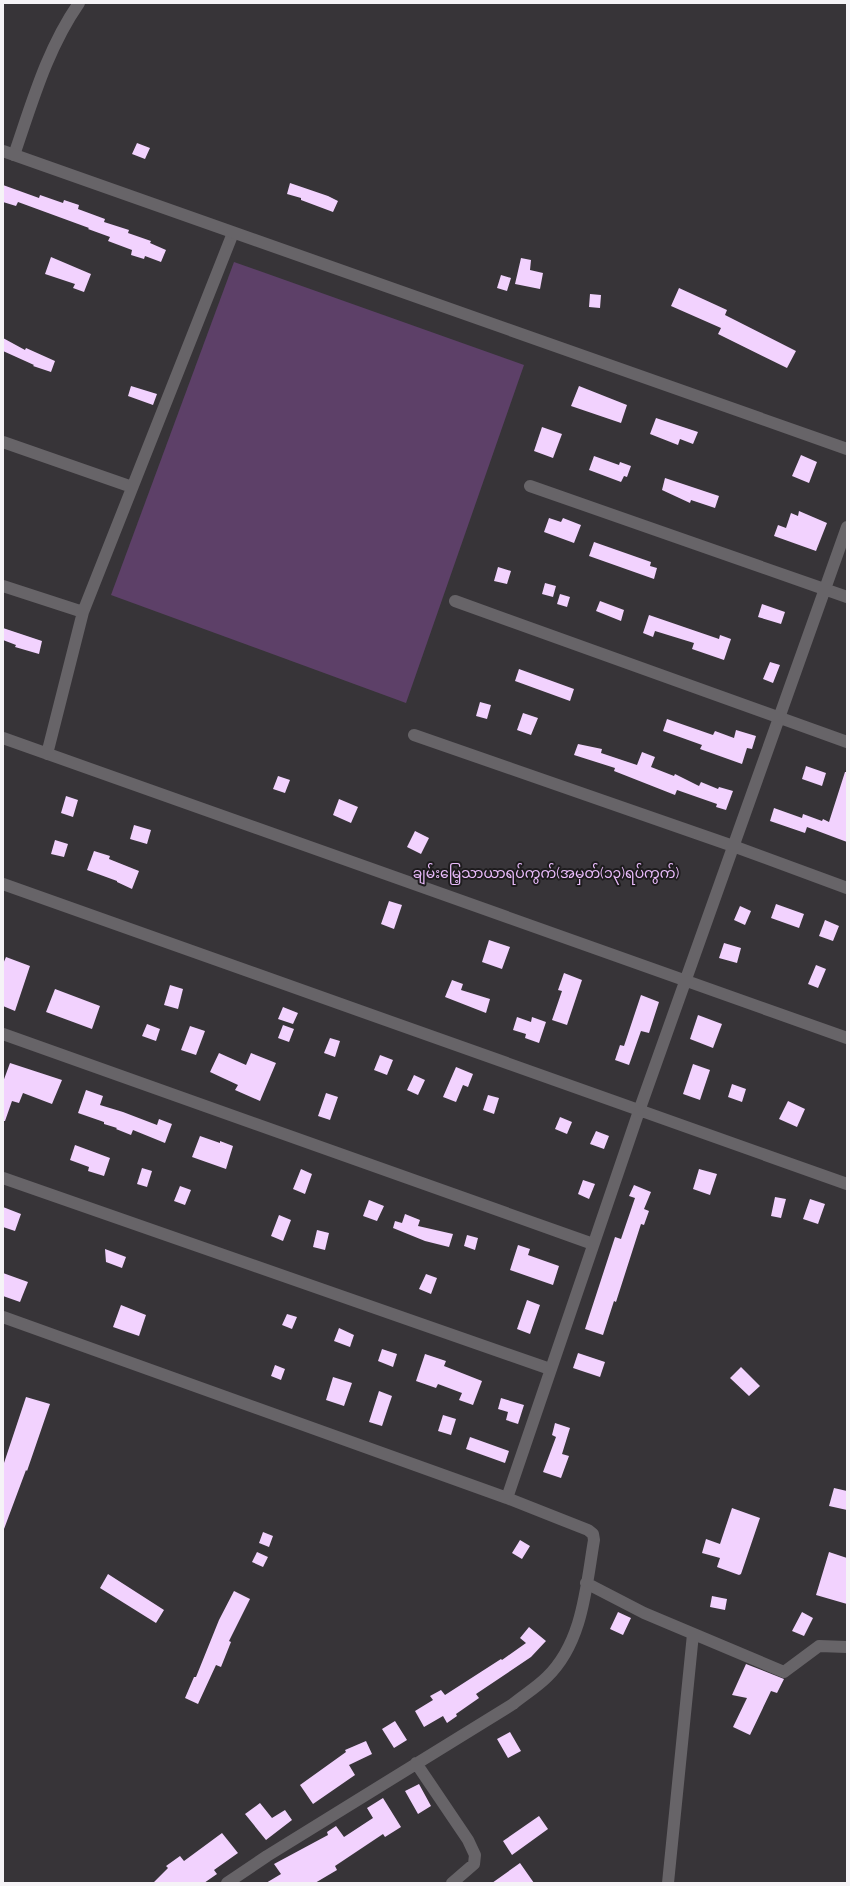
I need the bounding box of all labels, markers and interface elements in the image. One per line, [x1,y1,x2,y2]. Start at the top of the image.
district label: ချမ်းမြေ့သာယာရပ်ကွက်(အမှတ်(၁၃)ရပ်ကွက်) [413,863,680,885]

